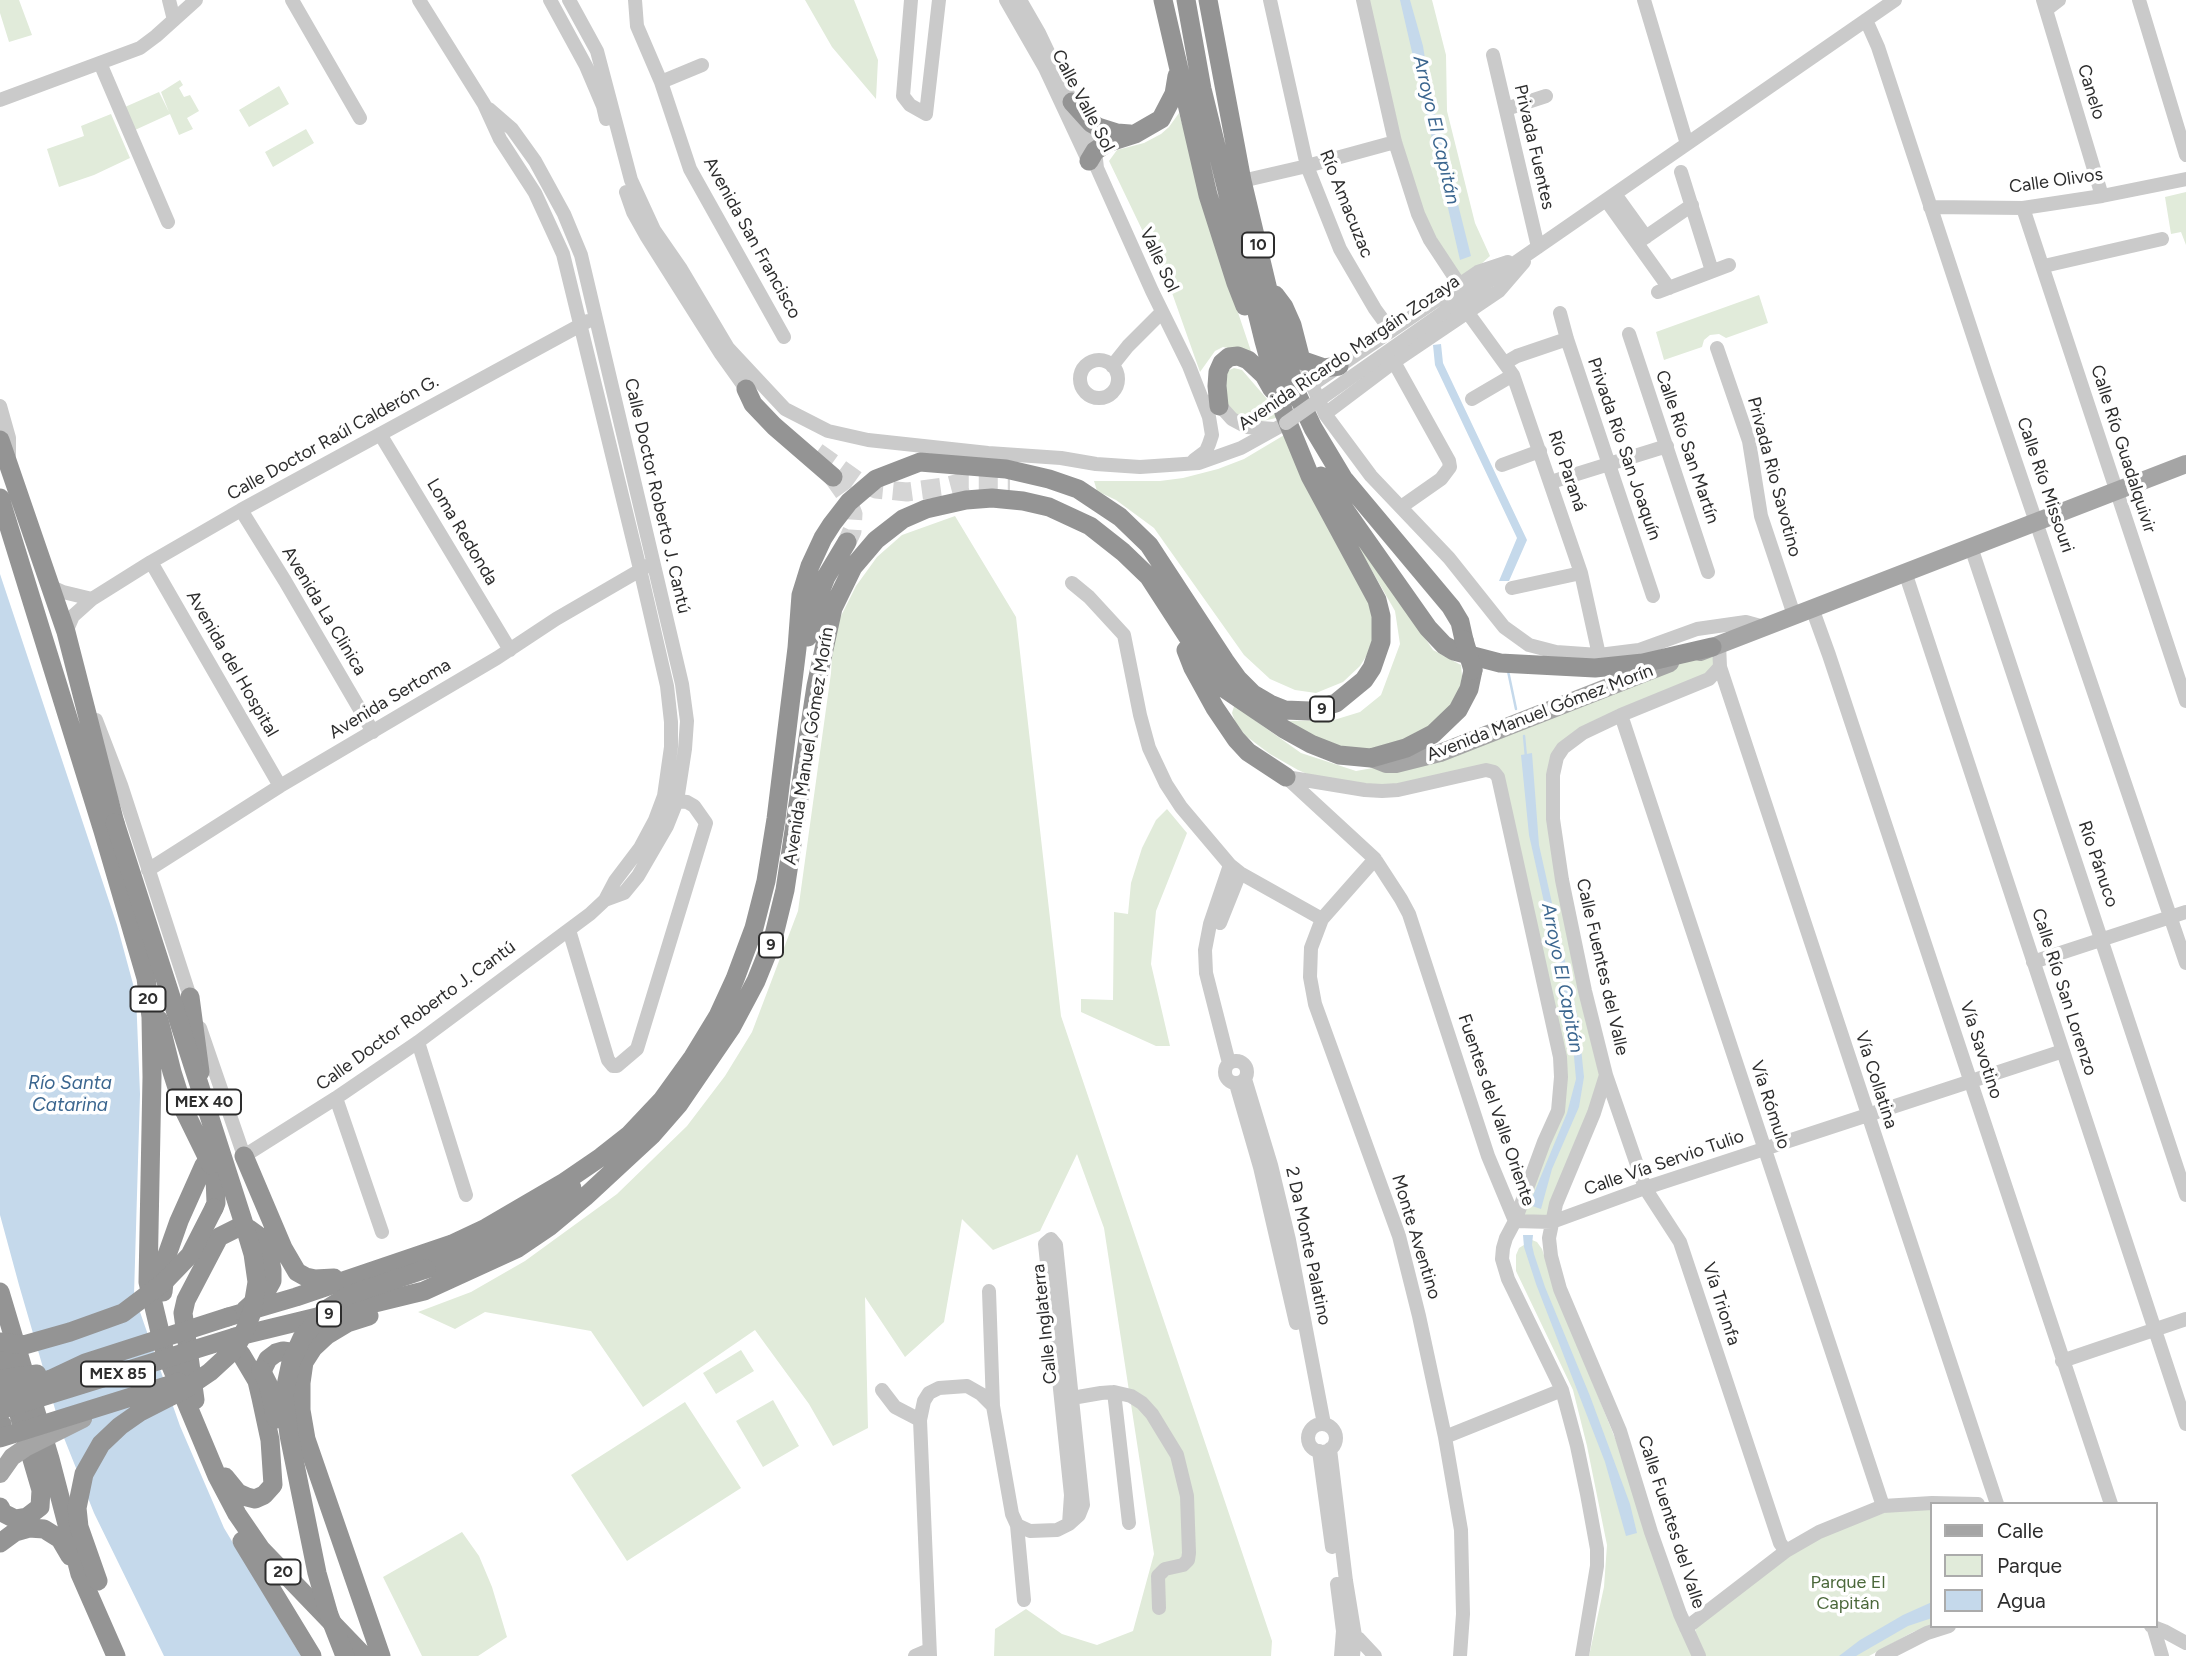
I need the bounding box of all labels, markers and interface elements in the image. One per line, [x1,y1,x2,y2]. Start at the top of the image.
street label: Calle Valle Sol [1047,46,1119,156]
water label: Arroyo El Capitán [1408,53,1464,207]
street label: Canelo [2072,62,2110,122]
street label: Privada Fuentes [1509,82,1559,212]
street label: Río Amacuzac [1315,147,1377,261]
street label: Avenida San Francisco [699,153,805,323]
street label: Calle Olivos [2008,164,2104,198]
street label: Valle Sol [1135,224,1183,296]
road number: 10 [1242,232,1274,258]
street label: Avenida Ricardo Margáin Zozaya [1234,271,1464,435]
street label: Privada Río San Joaquín [1583,355,1665,543]
street label: Calle Río Guadalquivir [2086,362,2160,536]
street label: Calle Río San Martín [1651,367,1723,527]
street label: Calle Doctor Raúl Calderón G. [223,371,443,505]
street label: Calle Doctor Roberto J. Cantú [619,376,695,616]
street label: Privada Rio Savotino [1742,395,1806,559]
street label: Calle Río Missouri [2012,415,2078,555]
street label: Río Paraná [1543,428,1591,514]
street label: Loma Redonda [422,475,502,589]
street label: Avenida La Clinica [277,543,371,679]
street label: Avenida del Hospital [181,587,283,741]
street label: Avenida Manuel Gómez Morín [780,625,838,867]
street label: Avenida Sertoma [325,654,455,744]
street label: Avenida Manuel Gómez Morín [1424,660,1656,766]
road number: 9 [1310,696,1334,722]
street label: Río Pánuco [2073,818,2123,910]
street label: Calle Fuentes del Valle [1571,877,1633,1057]
water label: Arroyo El Capitán [1536,901,1588,1055]
street label: Calle Río San Lorenzo [2027,906,2101,1078]
road number: 9 [759,932,783,958]
street label: Calle Doctor Roberto J. Cantú [312,936,520,1096]
road number: 20 [130,987,166,1012]
street label: Vía Savotino [1955,998,2007,1102]
street label: Fuentes del Valle Oriente [1453,1011,1539,1209]
street label: Vía Collatina [1850,1029,1902,1131]
street label: Vía Rómulo [1746,1058,1794,1152]
water label: Río Santa Catarina [28,1072,112,1116]
road number: MEX 40 [167,1090,241,1114]
street label: Calle Vía Servio Tulio [1581,1125,1747,1201]
street label: 2 Da Monte Palatino [1281,1165,1335,1327]
street label: Monte Aventino [1387,1172,1445,1302]
street label: Vía Trionfa [1697,1260,1745,1348]
street label: Calle Inglaterra [1028,1263,1062,1385]
road number: 9 [317,1302,341,1326]
road number: MEX 85 [81,1362,155,1386]
street label: Calle Fuentes del Valle [1633,1433,1709,1611]
legend [1930,1502,2158,1628]
text: Calle [1997,1518,2044,1543]
text: Parque [1997,1553,2062,1578]
road number: 20 [266,1560,300,1584]
park label: Parque El Capitán [1811,1572,1885,1614]
text: Agua [1997,1588,2046,1613]

